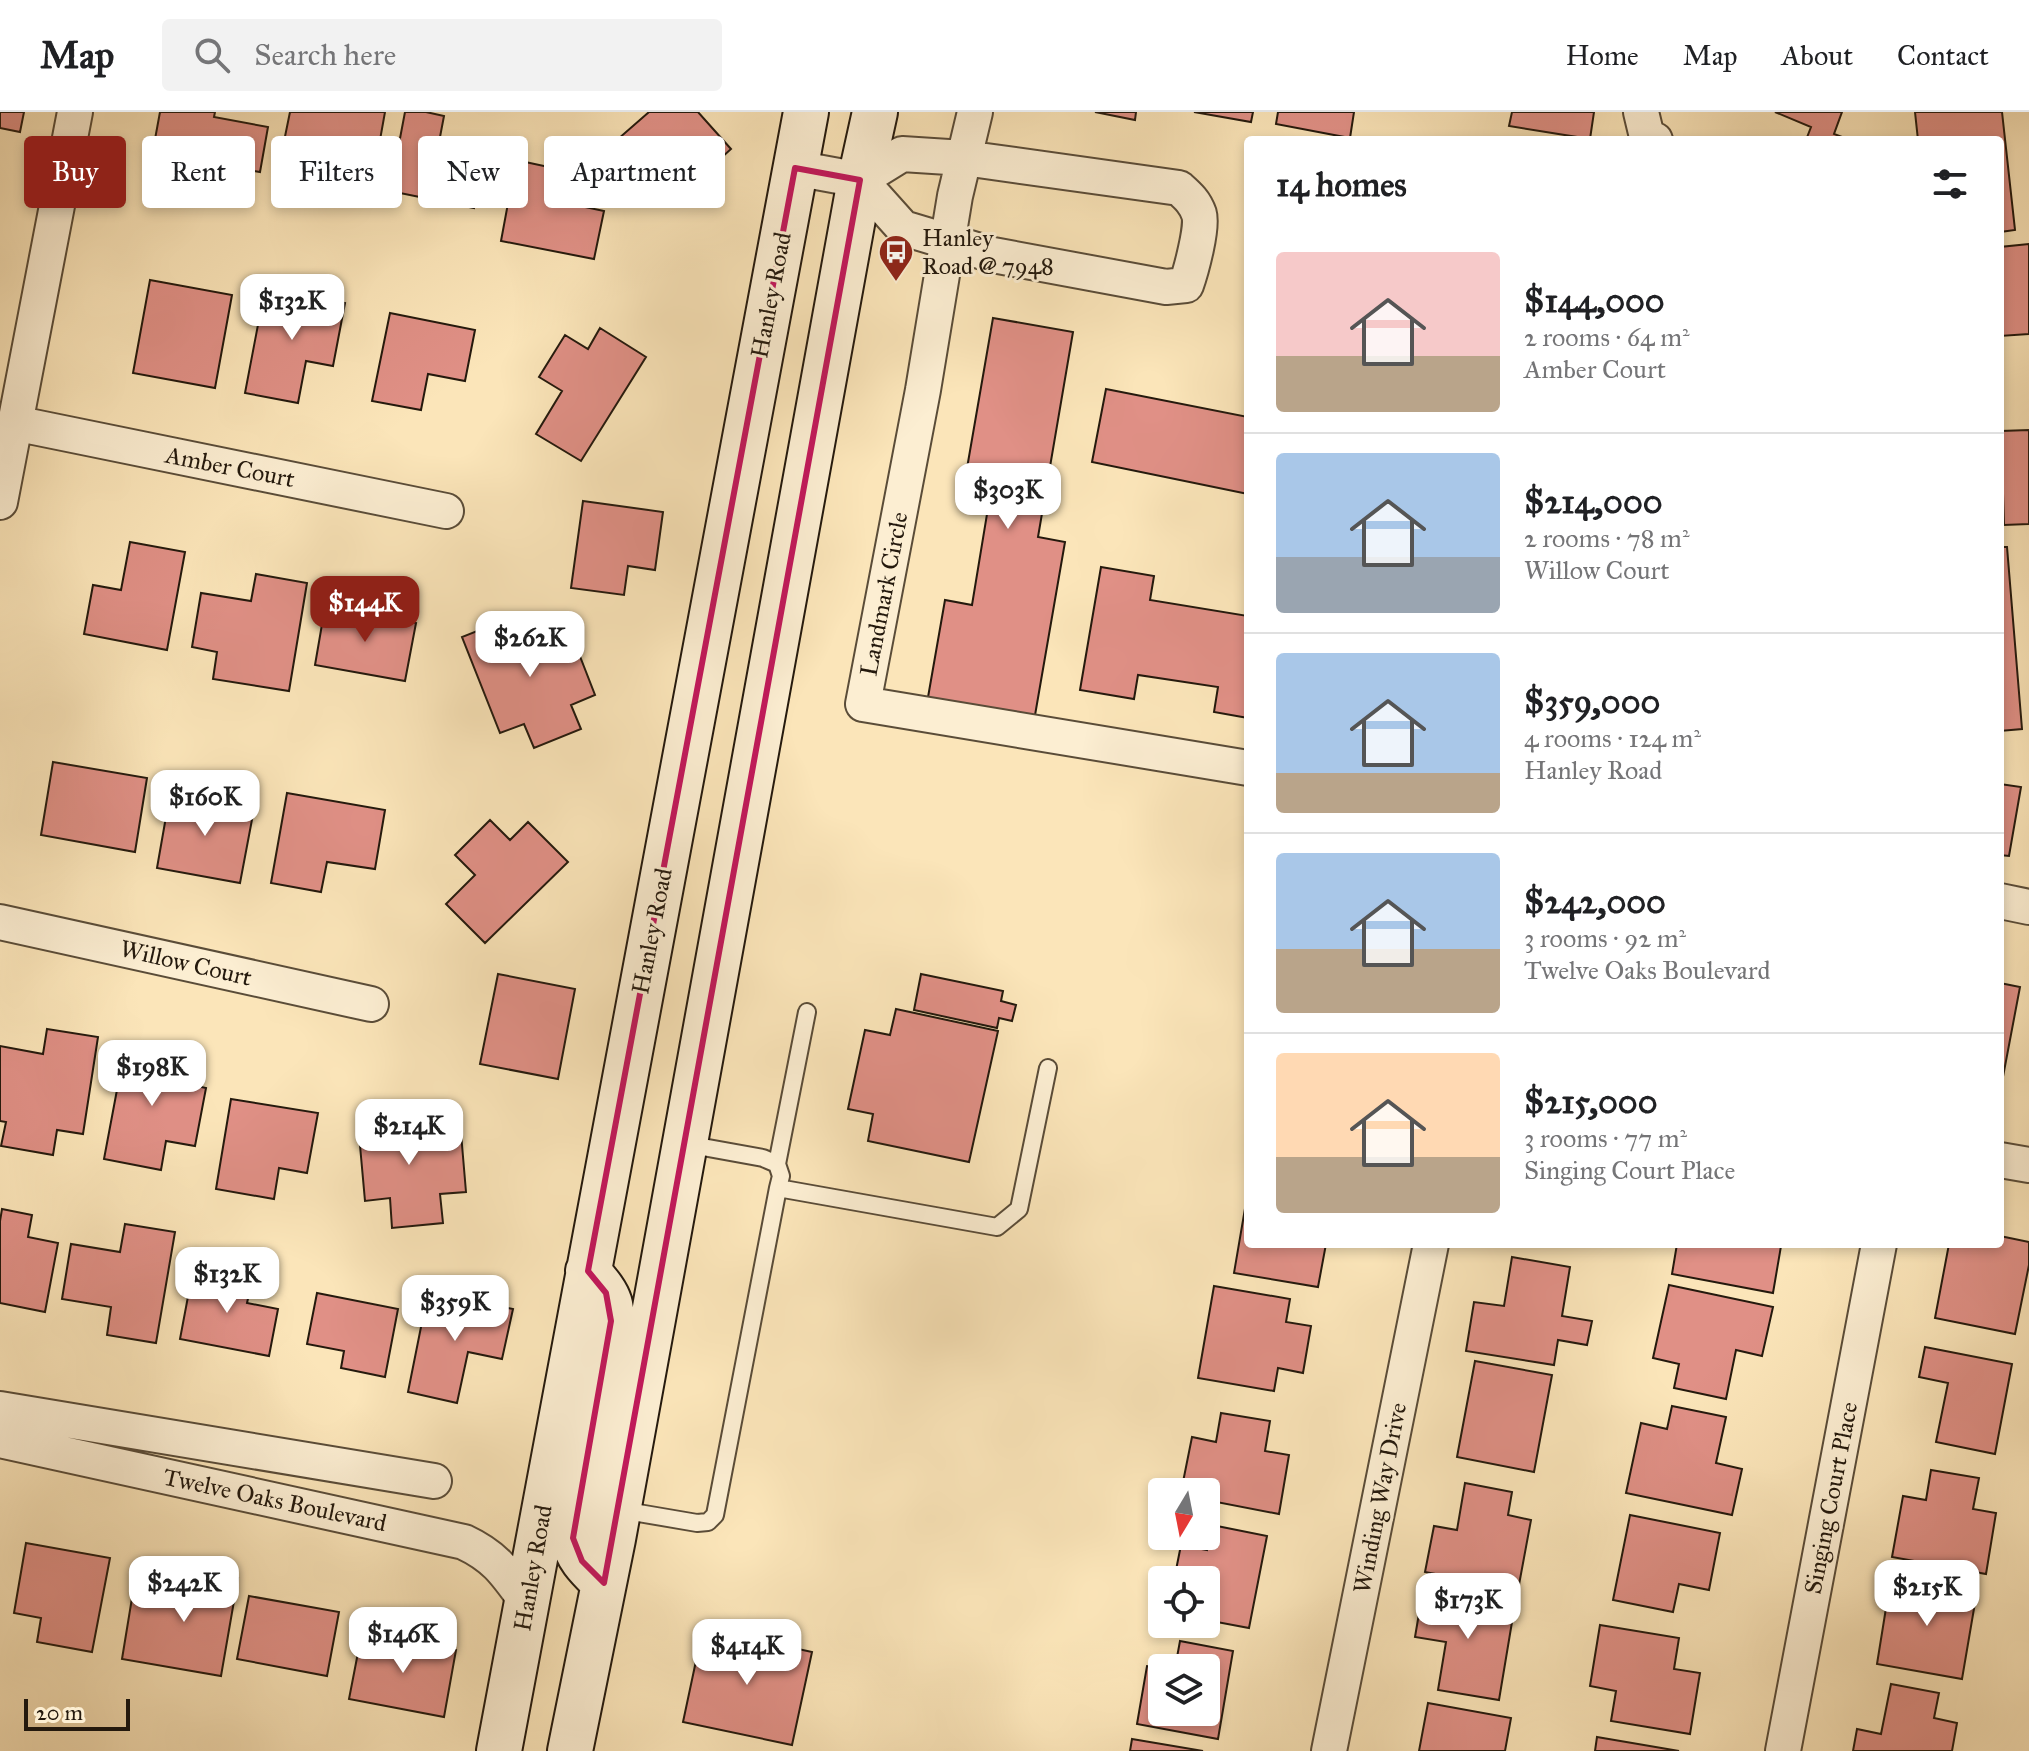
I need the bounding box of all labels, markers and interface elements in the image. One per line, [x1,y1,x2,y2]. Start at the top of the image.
search box [162,19,722,91]
text: Map [40,32,114,78]
icon: search [190,33,234,77]
text: Search here [254,37,396,73]
text: Home [1566,38,1639,73]
text: Map [1683,38,1737,73]
text: About [1781,38,1853,73]
text: Contact [1897,38,1989,73]
chip: Buy [24,136,126,208]
chip: Rent [142,136,255,208]
chip: Filters [271,136,402,208]
chip: New [418,136,528,208]
chip: Apartment [544,136,725,208]
icon: filters [1928,162,1972,206]
text: 14 homes [1276,164,1407,205]
place label: Hanley Road @ 7948 [922,223,1054,281]
street label: Hanley Road [744,229,798,361]
bus stop icon: Hanley Road @ 7948 [877,233,915,283]
pin: $132K [236,274,348,342]
text: $144,000 [1524,280,1665,321]
text: $132K [258,284,326,316]
icon: home [1340,284,1436,380]
text: 2 rooms · 64 m² [1524,321,1690,353]
text: Amber Court [1524,353,1666,385]
street label: Amber Court [162,440,298,494]
pin: $303K [952,463,1064,531]
text: $303K [973,473,1043,505]
text: $214,000 [1524,481,1662,522]
icon: home [1340,485,1436,581]
street label: Landmark Circle [853,509,915,679]
text: 2 rooms · 78 m² [1524,522,1689,554]
text: Willow Court [1524,554,1669,586]
pin: $144K [309,576,421,644]
text: $144K [328,586,402,618]
pin: $262K [474,611,586,679]
text: $262K [493,621,567,653]
text: $359,000 [1524,681,1660,722]
icon: home [1340,685,1436,781]
text: 4 rooms · 124 m² [1524,722,1701,754]
text: Hanley Road [1524,754,1662,786]
pin: $160K [149,770,261,838]
text: $160K [169,780,241,812]
street label: Hanley Road [625,865,679,997]
text: $242,000 [1524,881,1666,922]
icon: home [1340,885,1436,981]
text: 3 rooms · 92 m² [1524,922,1686,954]
street label: Willow Court [117,933,255,993]
text: Twelve Oaks Boulevard [1524,954,1770,986]
pin: $198K [96,1040,208,1108]
text: $198K [116,1050,188,1082]
text: $215,000 [1524,1081,1657,1122]
icon: home [1340,1085,1436,1181]
pin: $214K [353,1099,465,1167]
text: $214K [373,1109,445,1141]
text: 3 rooms · 77 m² [1524,1122,1687,1154]
text: Singing Court Place [1524,1154,1735,1186]
pin: $132K [171,1247,283,1315]
text: $132K [193,1257,261,1289]
pin: $359K [399,1275,511,1343]
text: $359K [420,1285,490,1317]
street label: Singing Court Place [1798,1399,1864,1597]
street label: Winding Way Drive [1347,1400,1413,1596]
street label: Twelve Oaks Boulevard [161,1462,389,1538]
north arrow [1148,1478,1220,1550]
map controls [1148,1478,1220,1726]
street label: Hanley Road [507,1503,559,1633]
pin: $242K [128,1556,240,1624]
pin: $215K [1871,1560,1983,1628]
text: $242K [147,1566,221,1598]
button: locate [1148,1566,1220,1638]
text: $215K [1892,1570,1962,1602]
pin: $173K [1412,1573,1524,1641]
text: $173K [1434,1583,1502,1615]
pin: $146K [347,1607,459,1675]
text: $146K [367,1617,439,1649]
pin: $414K [691,1619,803,1687]
text: $414K [710,1629,784,1661]
button: layers [1148,1654,1220,1726]
scale bar [24,1695,130,1731]
text: 20 m [36,1699,83,1726]

